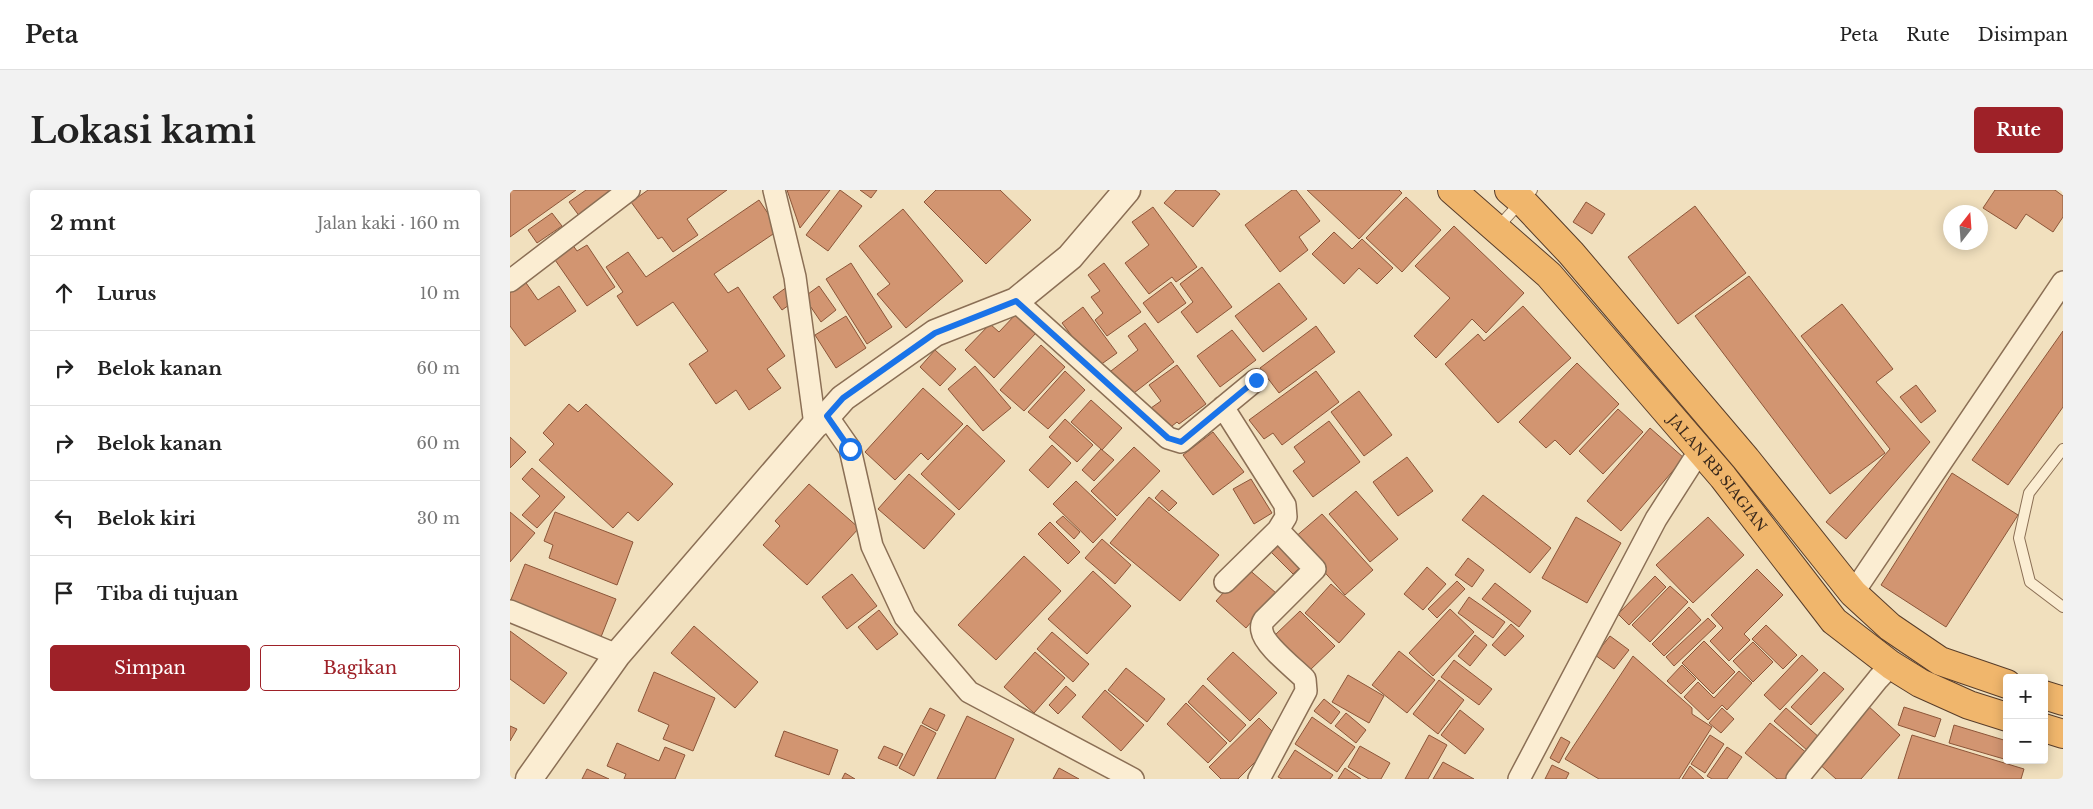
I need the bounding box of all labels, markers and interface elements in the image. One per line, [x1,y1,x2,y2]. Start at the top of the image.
text: Peta [25,20,79,49]
text: Peta [1839,24,1878,46]
text: Rute [1906,24,1950,46]
text: Disimpan [1978,24,2068,46]
button: Rute [1974,107,2063,153]
text: Lokasi kami [30,109,256,152]
north arrow [1943,205,1988,250]
text: 2 mnt [50,210,116,236]
text: Jalan kaki · 160 m [317,213,460,233]
icon: ahead [50,279,78,307]
text: Lurus [97,282,156,305]
text: 10 m [420,283,460,303]
icon: right [50,354,78,382]
text: Belok kanan [97,357,222,380]
text: 60 m [417,358,460,378]
route end [1245,369,1268,392]
street label: JALAN RB SIAGIAN [1663,409,1771,536]
icon: right [50,429,78,457]
text: Belok kanan [97,432,222,455]
text: 60 m [417,433,460,453]
route start [839,438,862,461]
icon: left [50,504,78,532]
text: Belok kiri [97,507,196,530]
text: 30 m [417,508,460,528]
icon: arrive [50,579,78,607]
text: Tiba di tujuan [97,582,238,605]
button: Simpan [50,645,250,691]
button: Bagikan [260,645,460,691]
map controls [2003,674,2048,764]
button: + [2003,674,2048,719]
button: − [2003,719,2048,764]

